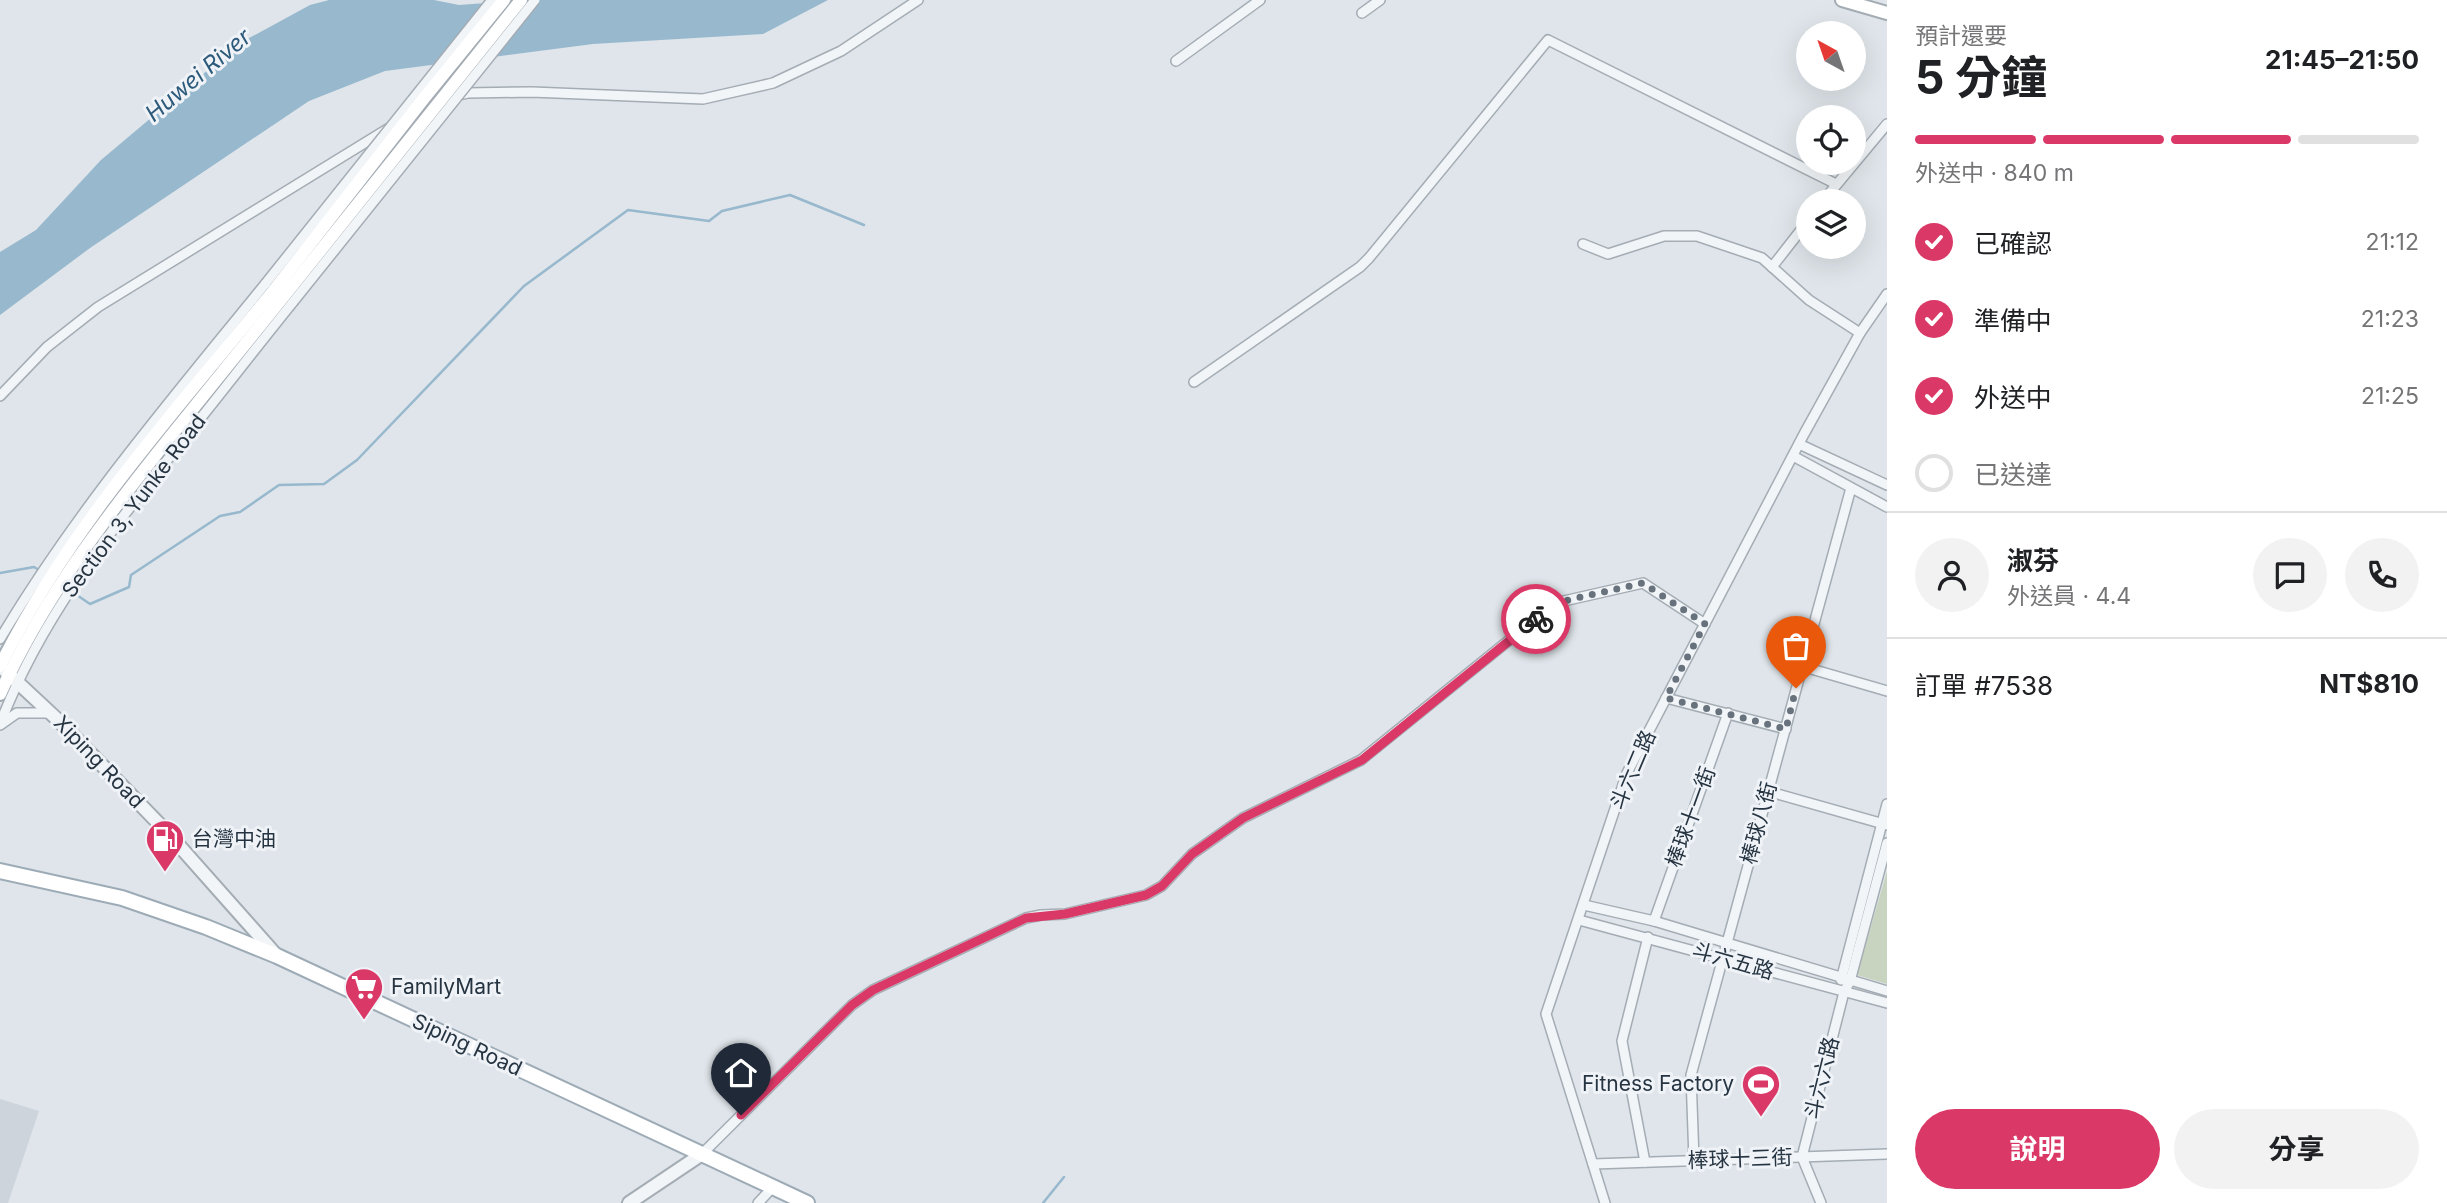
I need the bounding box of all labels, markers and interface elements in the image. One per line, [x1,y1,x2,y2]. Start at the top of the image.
north arrow [1796,21,1866,91]
map controls [1796,21,1866,259]
water label: Huwei River [140,22,257,127]
text: 預計還要 [1915,22,2007,50]
text: 21:45–21:50 [2265,44,2419,75]
text: 5 分鐘 [1915,49,2047,105]
button: locate [1796,105,1866,175]
text: 外送中 · 840 m [1915,159,2074,187]
button: layers [1796,189,1866,259]
icon: check [1915,223,1953,261]
text: 已確認 [1974,228,2052,259]
text: 21:12 [2366,228,2419,256]
icon: check [1915,300,1953,338]
text: 準備中 [1974,305,2052,336]
text: 21:23 [2361,305,2419,333]
icon: check [1915,377,1953,415]
text: 外送中 [1974,382,2052,413]
text: 21:25 [2361,382,2419,410]
street label: Section 3, Yunke Road [56,409,211,602]
text: 已送達 [1974,459,2052,490]
button: person [1915,538,1989,612]
button: chat [2253,538,2327,612]
button: phone [2345,538,2419,612]
text: 淑芬 [2007,545,2059,576]
text: 外送員 · 4.4 [2007,582,2131,610]
courier [1501,584,1571,654]
icon: bike [1517,600,1555,638]
pin [1766,616,1826,688]
icon: bag [1777,627,1815,665]
text: NT$810 [2319,668,2419,699]
text: 訂單 #7538 [1915,670,2053,701]
street label: Xiping Road [49,710,150,813]
street label: 斗六二路 [1605,726,1660,813]
street label: 棒球十一街 [1661,763,1720,870]
street label: 棒球八街 [1736,779,1781,867]
fuel station icon: 台灣中油 [144,818,186,873]
place label: 台灣中油 [192,826,276,851]
street label: 斗六五路 [1689,937,1777,984]
supermarket icon: FamilyMart [343,966,385,1021]
place label: FamilyMart [391,974,501,999]
street label: Siping Road [408,1008,526,1081]
street label: 斗六六路 [1799,1034,1844,1122]
pin [711,1043,771,1115]
icon: home [722,1054,760,1092]
sports icon: Fitness Factory [1740,1063,1782,1118]
place label: Fitness Factory [1582,1071,1734,1096]
button: 說明 [1915,1109,2160,1189]
button: 分享 [2174,1109,2419,1189]
street label: 棒球十三街 [1687,1144,1793,1173]

